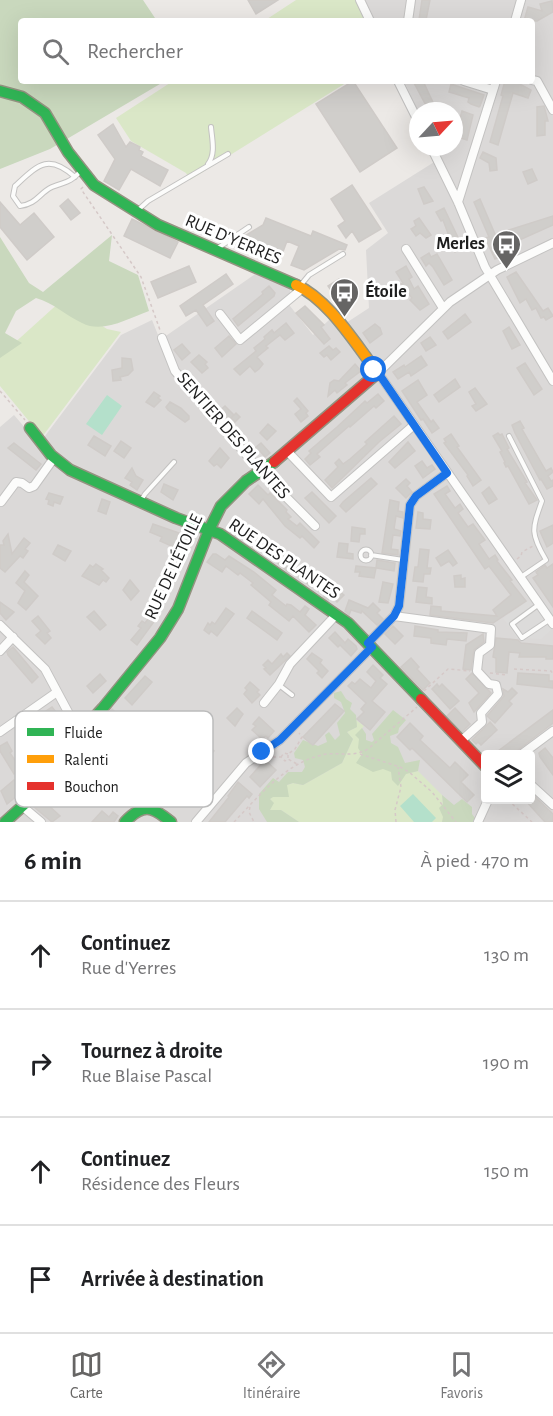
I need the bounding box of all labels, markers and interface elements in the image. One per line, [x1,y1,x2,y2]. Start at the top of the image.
search box [18,18,535,84]
icon: search [39,35,72,68]
text: Rechercher [87,40,183,62]
north arrow [409,102,463,156]
street label: RUE D'YERRES [182,212,284,268]
bus stop icon: Merles [490,228,522,270]
place label: Merles [436,235,485,253]
bus stop icon: Étoile [328,276,360,318]
place label: Étoile [365,280,407,301]
route start [360,356,386,382]
street label: SENTIER DES PLANTES [173,369,293,503]
street label: RUE DE L'ÉTOILE [139,510,206,622]
street label: RUE DES PLANTES [225,515,343,603]
legend [15,711,213,807]
text: Fluide [64,725,103,741]
route end [248,738,274,764]
map controls [481,750,535,804]
button: layers [481,750,535,804]
text: Ralenti [64,752,109,768]
text: Bouchon [64,779,119,795]
text: 6 min [24,848,82,874]
text: À pied · 470 m [421,851,529,871]
text: Continuez [81,932,170,954]
icon: ahead [24,939,57,972]
text: 130 m [484,945,529,965]
text: Rue d'Yerres [81,958,176,978]
text: Tournez à droite [81,1040,223,1062]
icon: right [24,1047,57,1080]
text: 190 m [483,1053,529,1073]
text: Rue Blaise Pascal [81,1066,212,1086]
text: Continuez [81,1148,170,1170]
icon: ahead [24,1155,57,1188]
text: 150 m [484,1161,529,1181]
text: Résidence des Fleurs [81,1174,240,1194]
icon: arrive [24,1263,57,1296]
text: Arrivée à destination [81,1268,264,1290]
tab: Carte [70,1348,103,1403]
tab: Itinéraire [243,1348,300,1403]
tab: Favoris [440,1348,483,1403]

